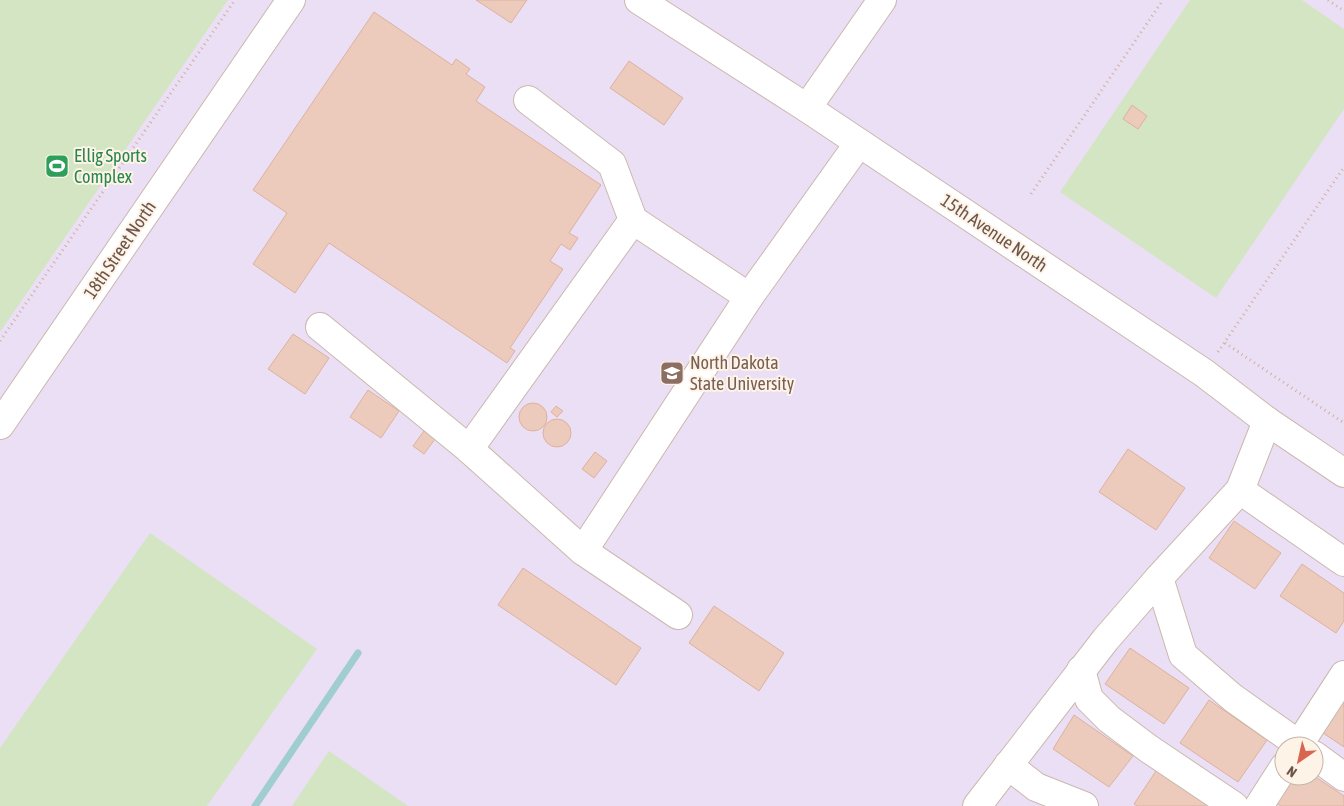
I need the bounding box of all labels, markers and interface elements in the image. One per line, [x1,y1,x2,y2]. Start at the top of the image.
place label: Ellig Sports Complex [74,145,147,187]
sports icon: Ellig Sports Complex [44,153,70,179]
street label: 15th Avenue North [937,189,1051,276]
street label: 18th Street North [79,197,160,303]
place label: North Dakota State University [690,352,794,394]
school or university icon: North Dakota State University [659,360,685,386]
north arrow [1274,736,1324,786]
text: N [1284,763,1300,781]

